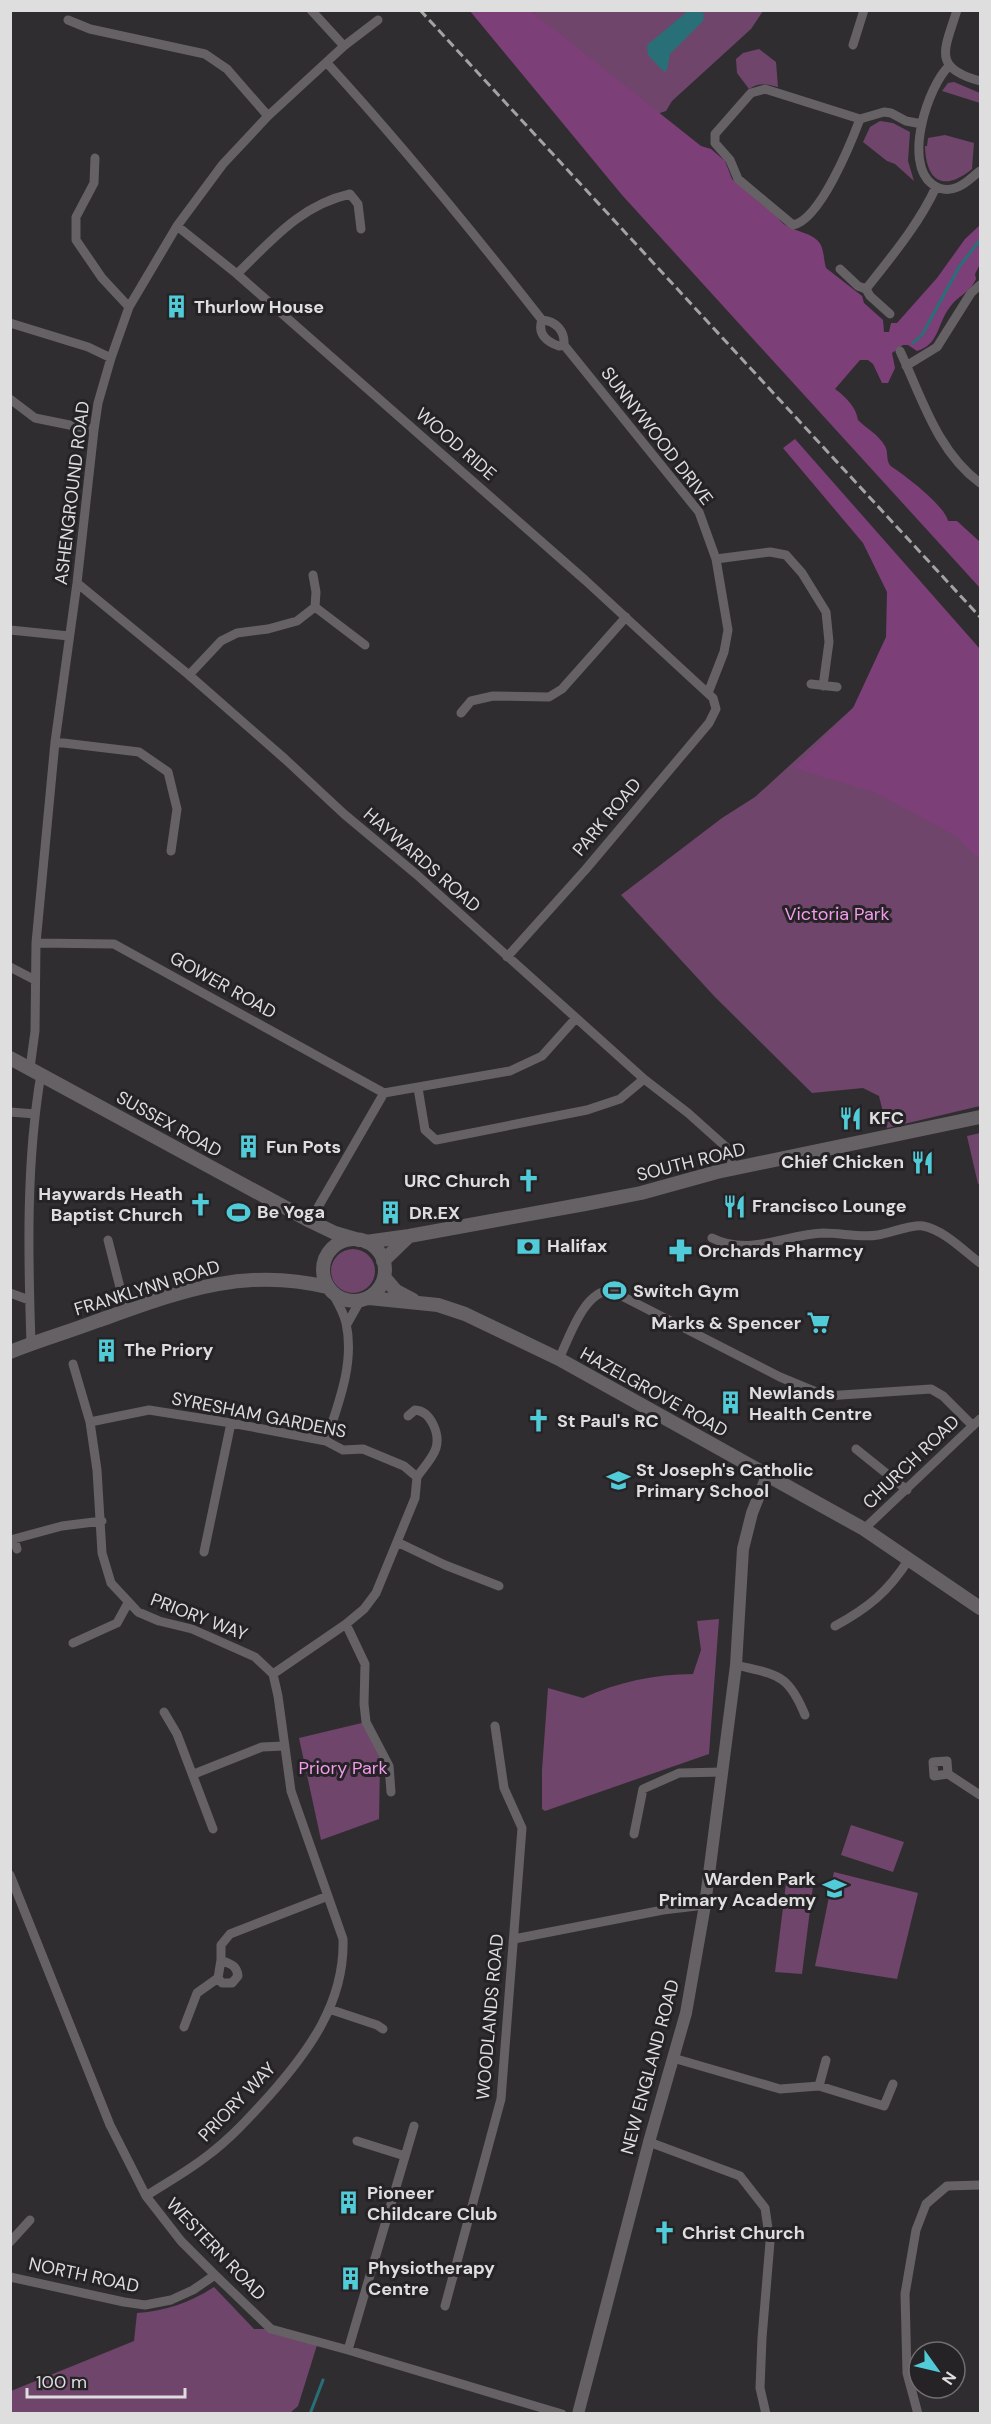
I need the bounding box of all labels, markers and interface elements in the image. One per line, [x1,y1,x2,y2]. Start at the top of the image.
building icon: Thurlow House [163,294,189,320]
place label: Thurlow House [194,295,324,319]
street label: SUNNYWOOD DRIVE [596,362,718,510]
street label: ASHENGROUND ROAD [49,400,95,586]
street label: WOOD RIDE [411,402,501,486]
street label: PARK ROAD [567,773,647,861]
street label: HAYWARDS ROAD [358,802,486,918]
park label: Victoria Park [785,902,890,926]
street label: GOWER ROAD [165,946,281,1024]
street label: SUSSEX ROAD [112,1085,226,1163]
restaurant icon: KFC [838,1105,864,1131]
place label: KFC [869,1106,904,1130]
building icon: Fun Pots [235,1134,261,1160]
place label: Fun Pots [266,1135,341,1159]
street label: SOUTH ROAD [634,1137,748,1187]
restaurant icon: Chief Chicken [909,1149,935,1175]
place label: Chief Chicken [781,1150,904,1174]
church icon: URC Church [515,1168,541,1194]
place label: URC Church [404,1169,510,1193]
place label: Haywards Heath Baptist Church [38,1182,183,1227]
church icon: Haywards Heath Baptist Church [188,1191,214,1217]
restaurant icon: Francisco Lounge [721,1193,747,1219]
place label: Francisco Lounge [752,1194,907,1218]
sports icon: Be Yoga [226,1199,252,1225]
place label: Be Yoga [257,1200,325,1224]
building icon: DR.EX [378,1200,404,1226]
place label: DR.EX [409,1201,460,1225]
bank icon: Halifax [516,1233,542,1259]
place label: Halifax [547,1234,607,1258]
pharmacy icon: Orchards Pharmcy [667,1238,693,1264]
place label: Orchards Pharmcy [698,1239,864,1263]
street label: FRANKLYNN ROAD [71,1254,223,1322]
sports icon: Switch Gym [602,1278,628,1304]
place label: Switch Gym [633,1279,739,1303]
supermarket icon: Marks & Spencer [806,1310,832,1336]
place label: Marks & Spencer [651,1311,801,1335]
building icon: The Priory [93,1337,119,1363]
place label: The Priory [124,1338,214,1362]
street label: HAZELGROVE ROAD [576,1341,732,1443]
place label: Newlands Health Centre [749,1381,872,1426]
street label: SYRESHAM GARDENS [170,1386,348,1444]
building icon: Newlands Health Centre [718,1390,744,1416]
church icon: St Paul's RC [526,1408,552,1434]
place label: St Paul's RC [557,1409,659,1433]
street label: CHURCH ROAD [857,1410,965,1514]
place label: St Joseph's Catholic Primary School [636,1458,814,1503]
school or university icon: St Joseph's Catholic Primary School [605,1467,631,1493]
street label: PRIORY WAY [147,1588,251,1647]
park label: Priory Park [298,1756,388,1780]
place label: Warden Park Primary Academy [659,1867,817,1912]
school or university icon: Warden Park Primary Academy [821,1876,847,1902]
street label: WOODLANDS ROAD [471,1933,509,2101]
street label: NEW ENGLAND ROAD [615,1977,685,2157]
street label: PRIORY WAY [193,2057,281,2147]
place label: Pioneer Childcare Club [367,2181,498,2226]
building icon: Pioneer Childcare Club [336,2190,362,2216]
street label: WESTERN ROAD [161,2192,271,2306]
church icon: Christ Church [651,2220,677,2246]
place label: Christ Church [682,2221,805,2245]
street label: NORTH ROAD [27,2252,141,2298]
place label: Physiotherapy Centre [368,2256,495,2301]
building icon: Physiotherapy Centre [337,2265,363,2291]
north arrow [907,2340,967,2400]
scale bar [27,2361,184,2399]
text: N [937,2367,961,2389]
text: 100 m [36,2370,87,2394]

